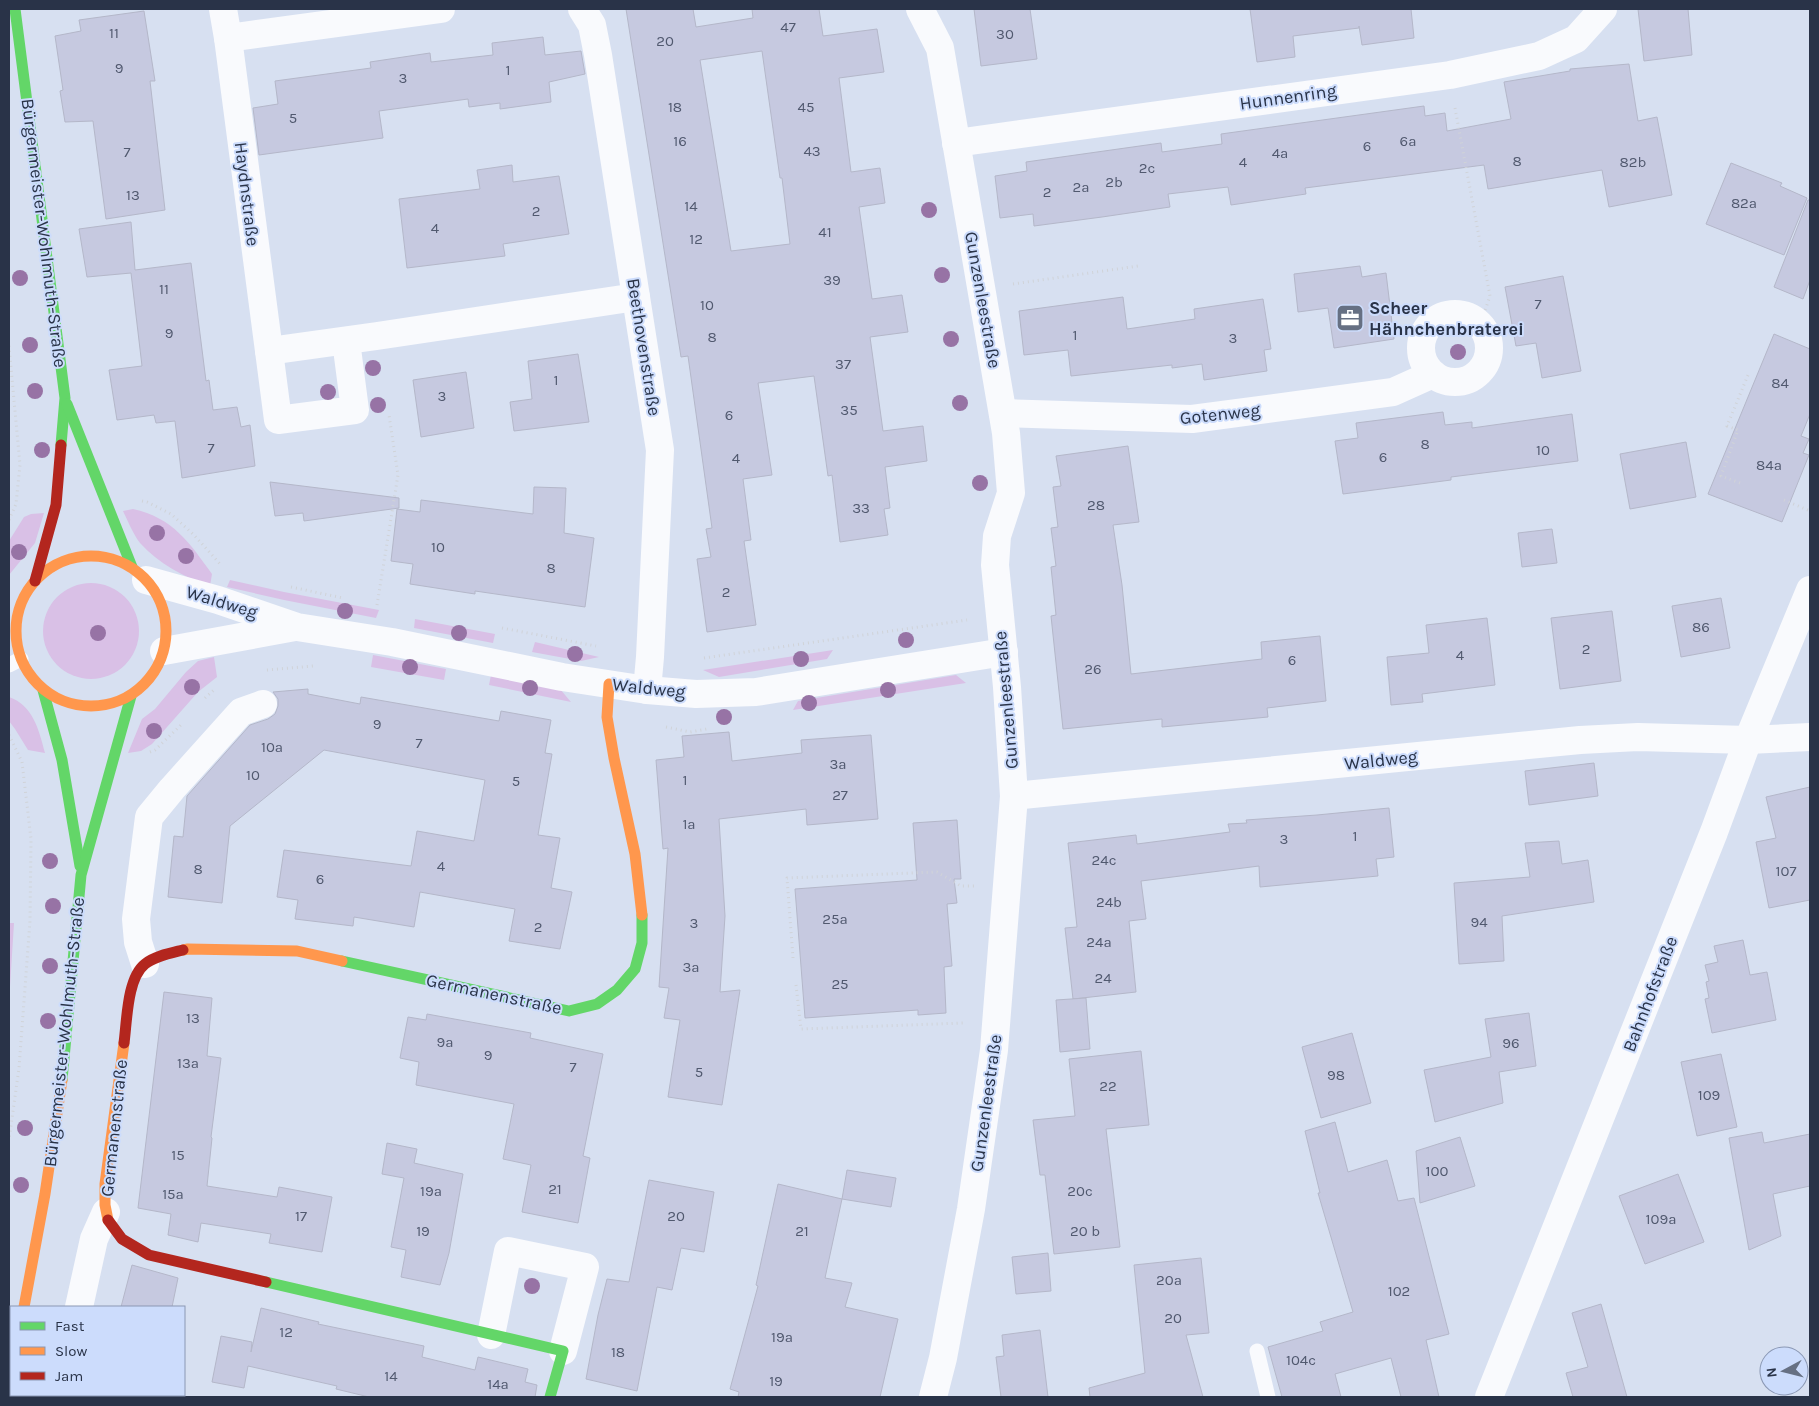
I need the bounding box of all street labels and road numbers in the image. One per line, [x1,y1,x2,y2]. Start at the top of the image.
street label: Hunnenring [1238,79,1338,115]
street label: Bürgermeister-Wohlmuth-Straße [17,97,71,369]
street label: Haydnstraße [230,141,264,247]
street label: Gunzenleestraße [960,230,1006,370]
street label: Beethovenstraße [622,277,666,417]
street label: Gotenweg [1179,399,1261,429]
street label: Waldweg [184,581,260,623]
street label: Gunzenleestraße [989,630,1023,770]
street label: Waldweg [611,673,687,703]
street label: Waldweg [1343,745,1419,775]
street label: Bürgermeister-Wohlmuth-Straße [39,896,89,1168]
street label: Bahnhofstraße [1618,933,1682,1055]
street label: Germanenstraße [424,969,564,1019]
street label: Gunzenleestraße [965,1033,1007,1173]
street label: Germanenstraße [96,1058,132,1198]

